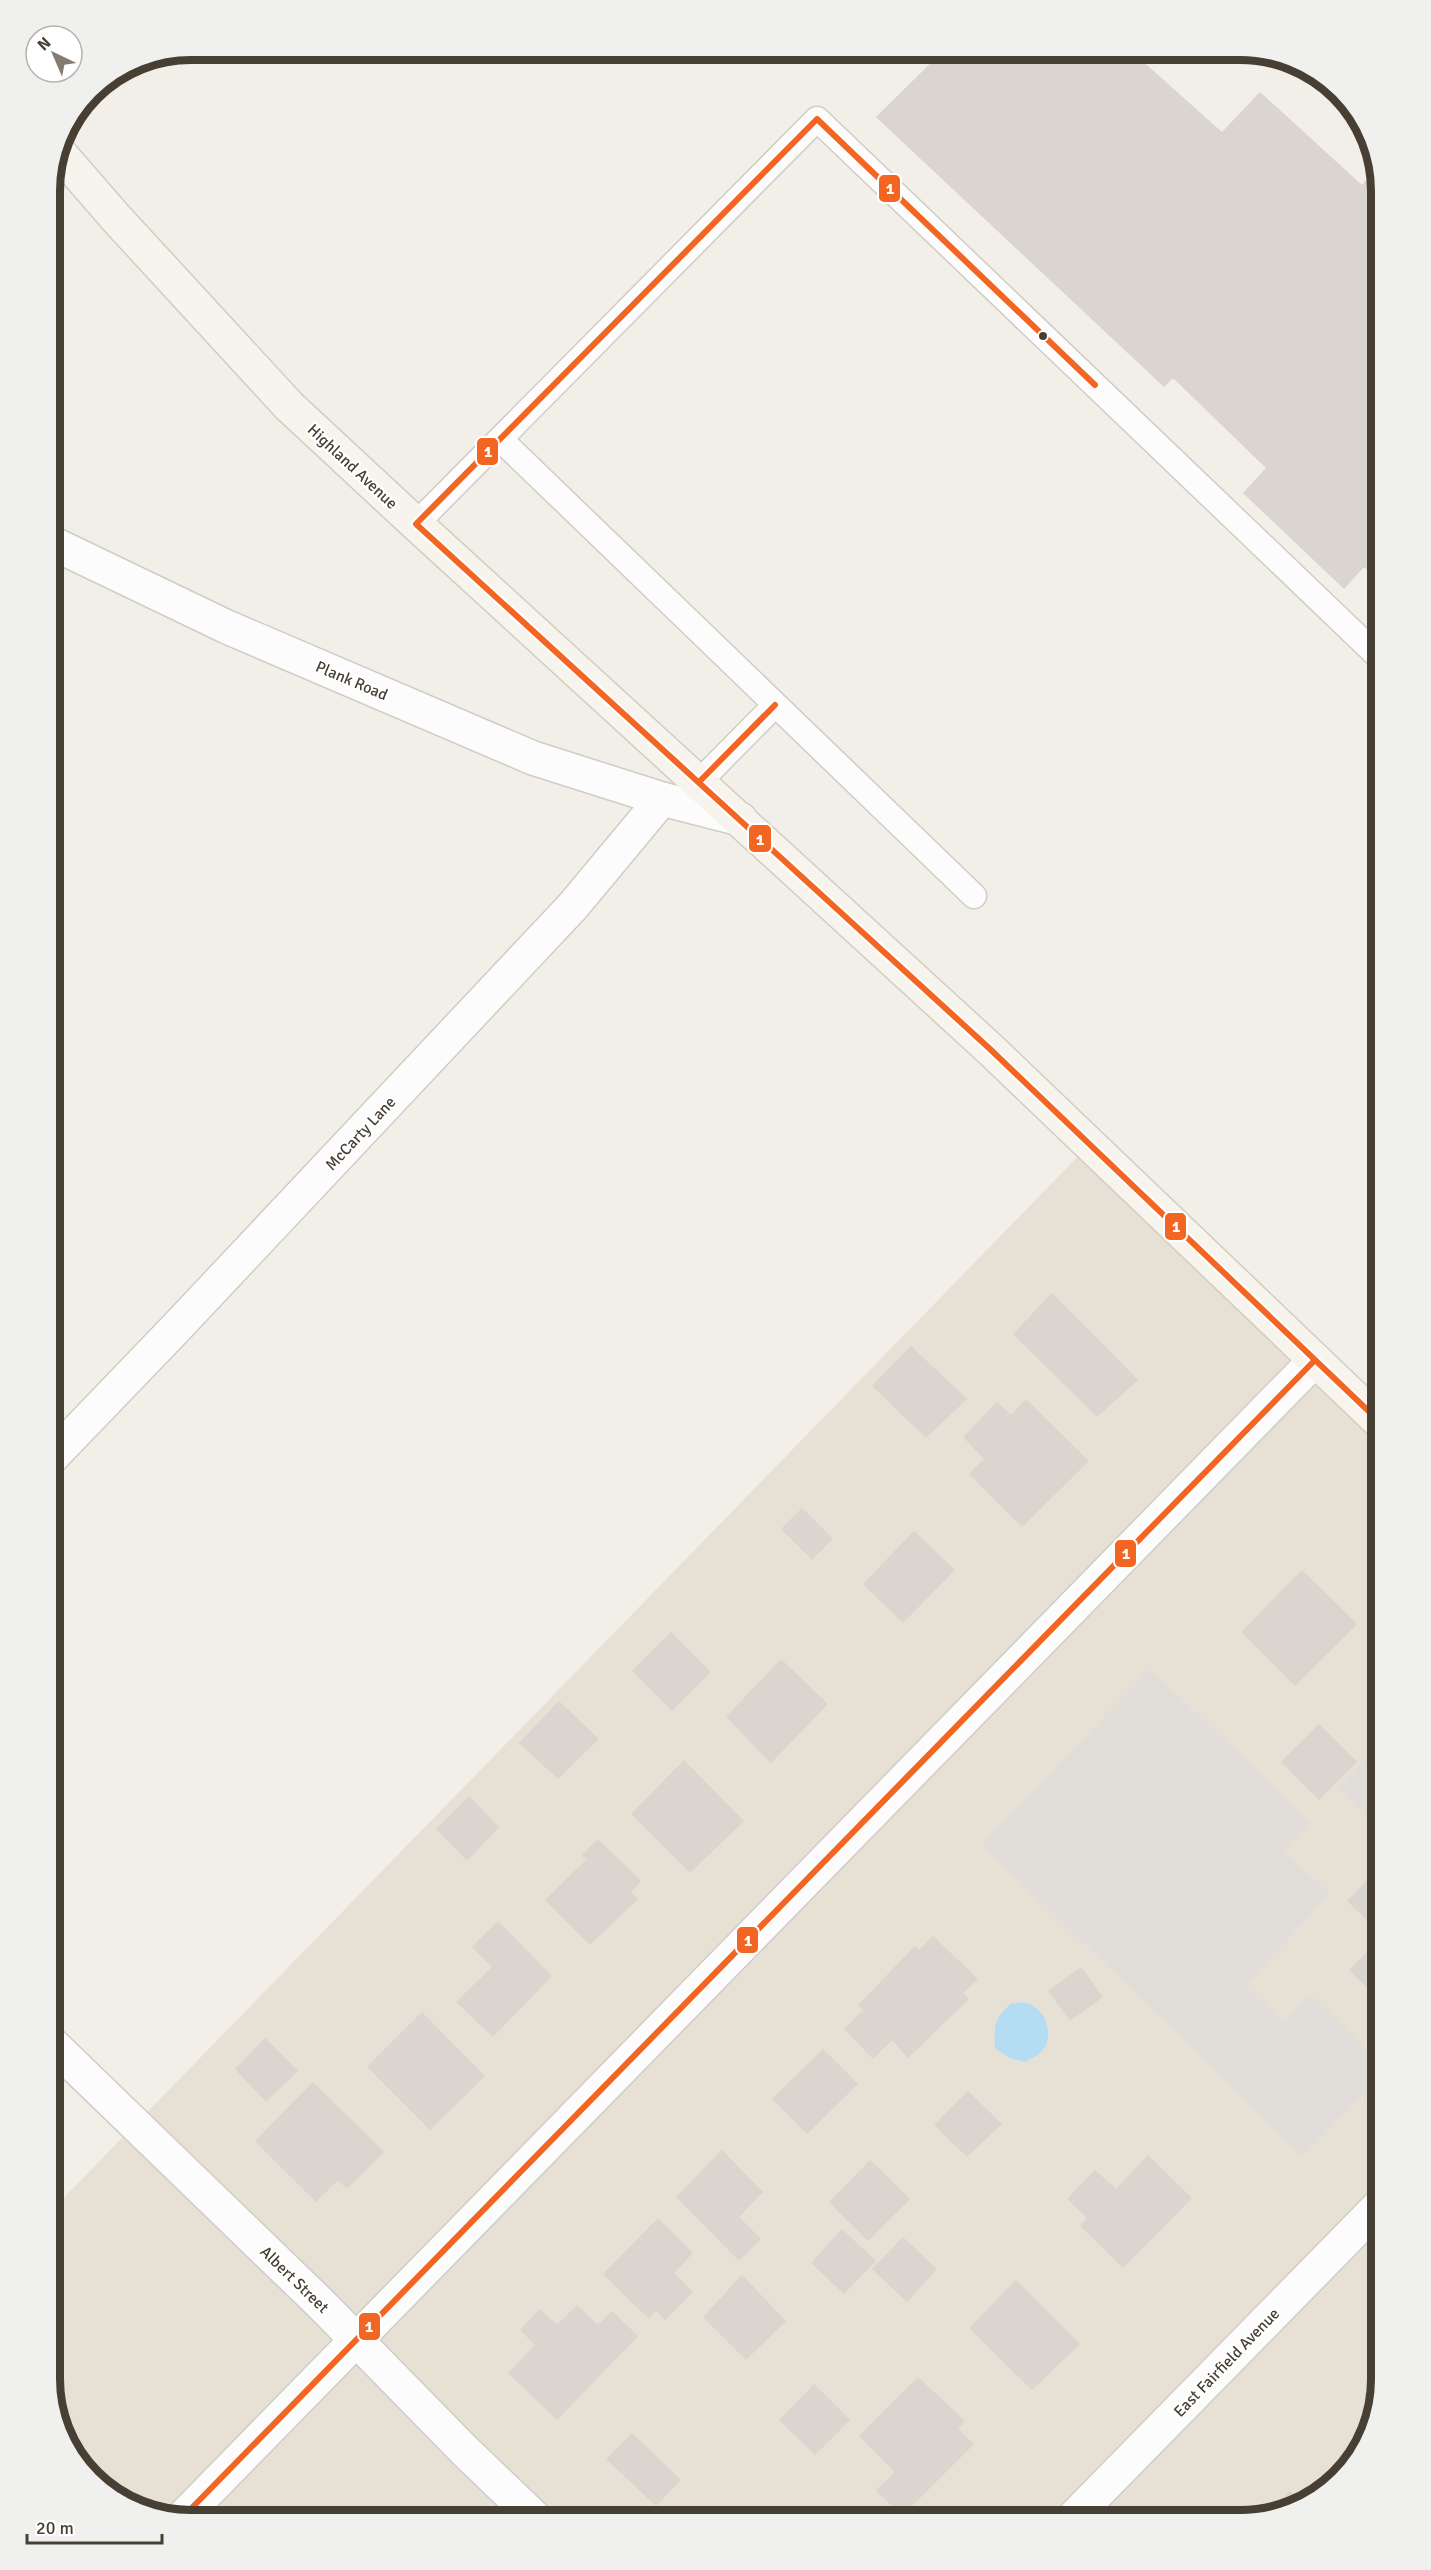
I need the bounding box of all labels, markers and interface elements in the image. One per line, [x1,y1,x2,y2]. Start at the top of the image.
north arrow [24,24,84,84]
text: N [33,33,55,55]
line badge: 1 [878,174,901,203]
text: 1 [886,179,895,199]
unlabelled marker [1037,330,1049,342]
street label: Highland Avenue [303,420,402,514]
line badge: 1 [476,437,499,466]
text: 1 [484,442,493,462]
street label: Plank Road [313,657,391,705]
line badge: 1 [748,824,772,853]
text: 1 [756,830,765,850]
street label: McCarty Lane [321,1092,400,1175]
line badge: 1 [1164,1212,1187,1241]
text: 1 [1172,1217,1181,1237]
line badge: 1 [1114,1539,1137,1568]
text: 1 [1122,1544,1131,1564]
line badge: 1 [736,1926,759,1954]
text: 1 [744,1931,753,1951]
street label: Albert Street [256,2242,333,2318]
street label: East Fairfield Avenue [1170,2304,1284,2421]
line badge: 1 [358,2312,381,2341]
text: 1 [365,2317,374,2337]
scale bar [27,2507,162,2545]
text: 20 m [36,2517,74,2539]

